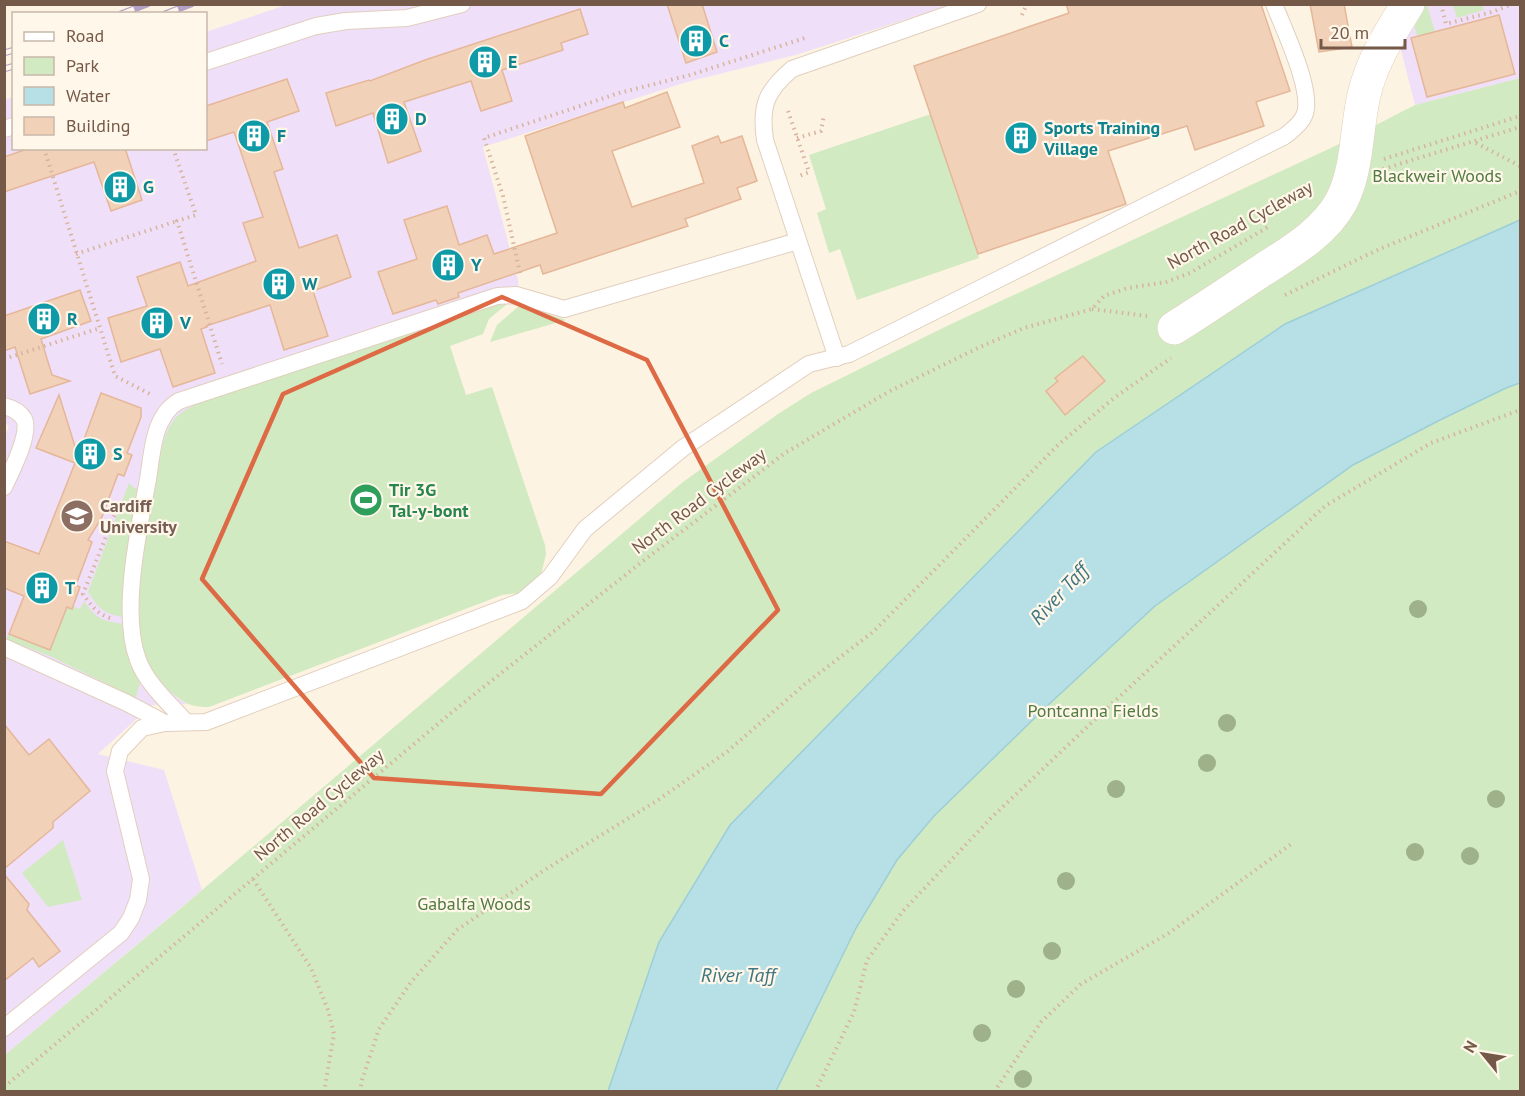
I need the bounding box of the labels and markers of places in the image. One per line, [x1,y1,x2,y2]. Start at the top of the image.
building icon: C [678,23,714,59]
place label: C [719,29,729,52]
building icon: E [467,44,503,80]
place label: E [508,50,517,73]
building icon: D [374,101,410,137]
place label: D [415,107,427,130]
place label: Sports Training Village [1043,116,1160,160]
building icon: F [236,118,272,154]
building icon: Sports Training Village [1003,120,1039,156]
place label: F [277,124,286,147]
building icon: G [102,169,138,205]
place label: G [143,175,154,198]
building icon: Y [430,247,466,283]
place label: Y [470,253,482,276]
building icon: W [261,266,297,302]
place label: W [302,272,318,295]
building icon: R [26,301,62,337]
building icon: V [139,305,175,341]
place label: R [67,307,78,330]
place label: V [179,311,191,334]
building icon: S [72,436,108,472]
place label: S [113,442,123,465]
place label: Tir 3G Tal-y-bont [389,478,469,522]
sports icon: Tir 3G Tal-y-bont [348,482,384,518]
place label: Cardiff University [100,494,177,538]
school or university icon: Cardiff University [59,498,95,534]
building icon: T [24,570,60,606]
place label: T [65,576,76,599]

